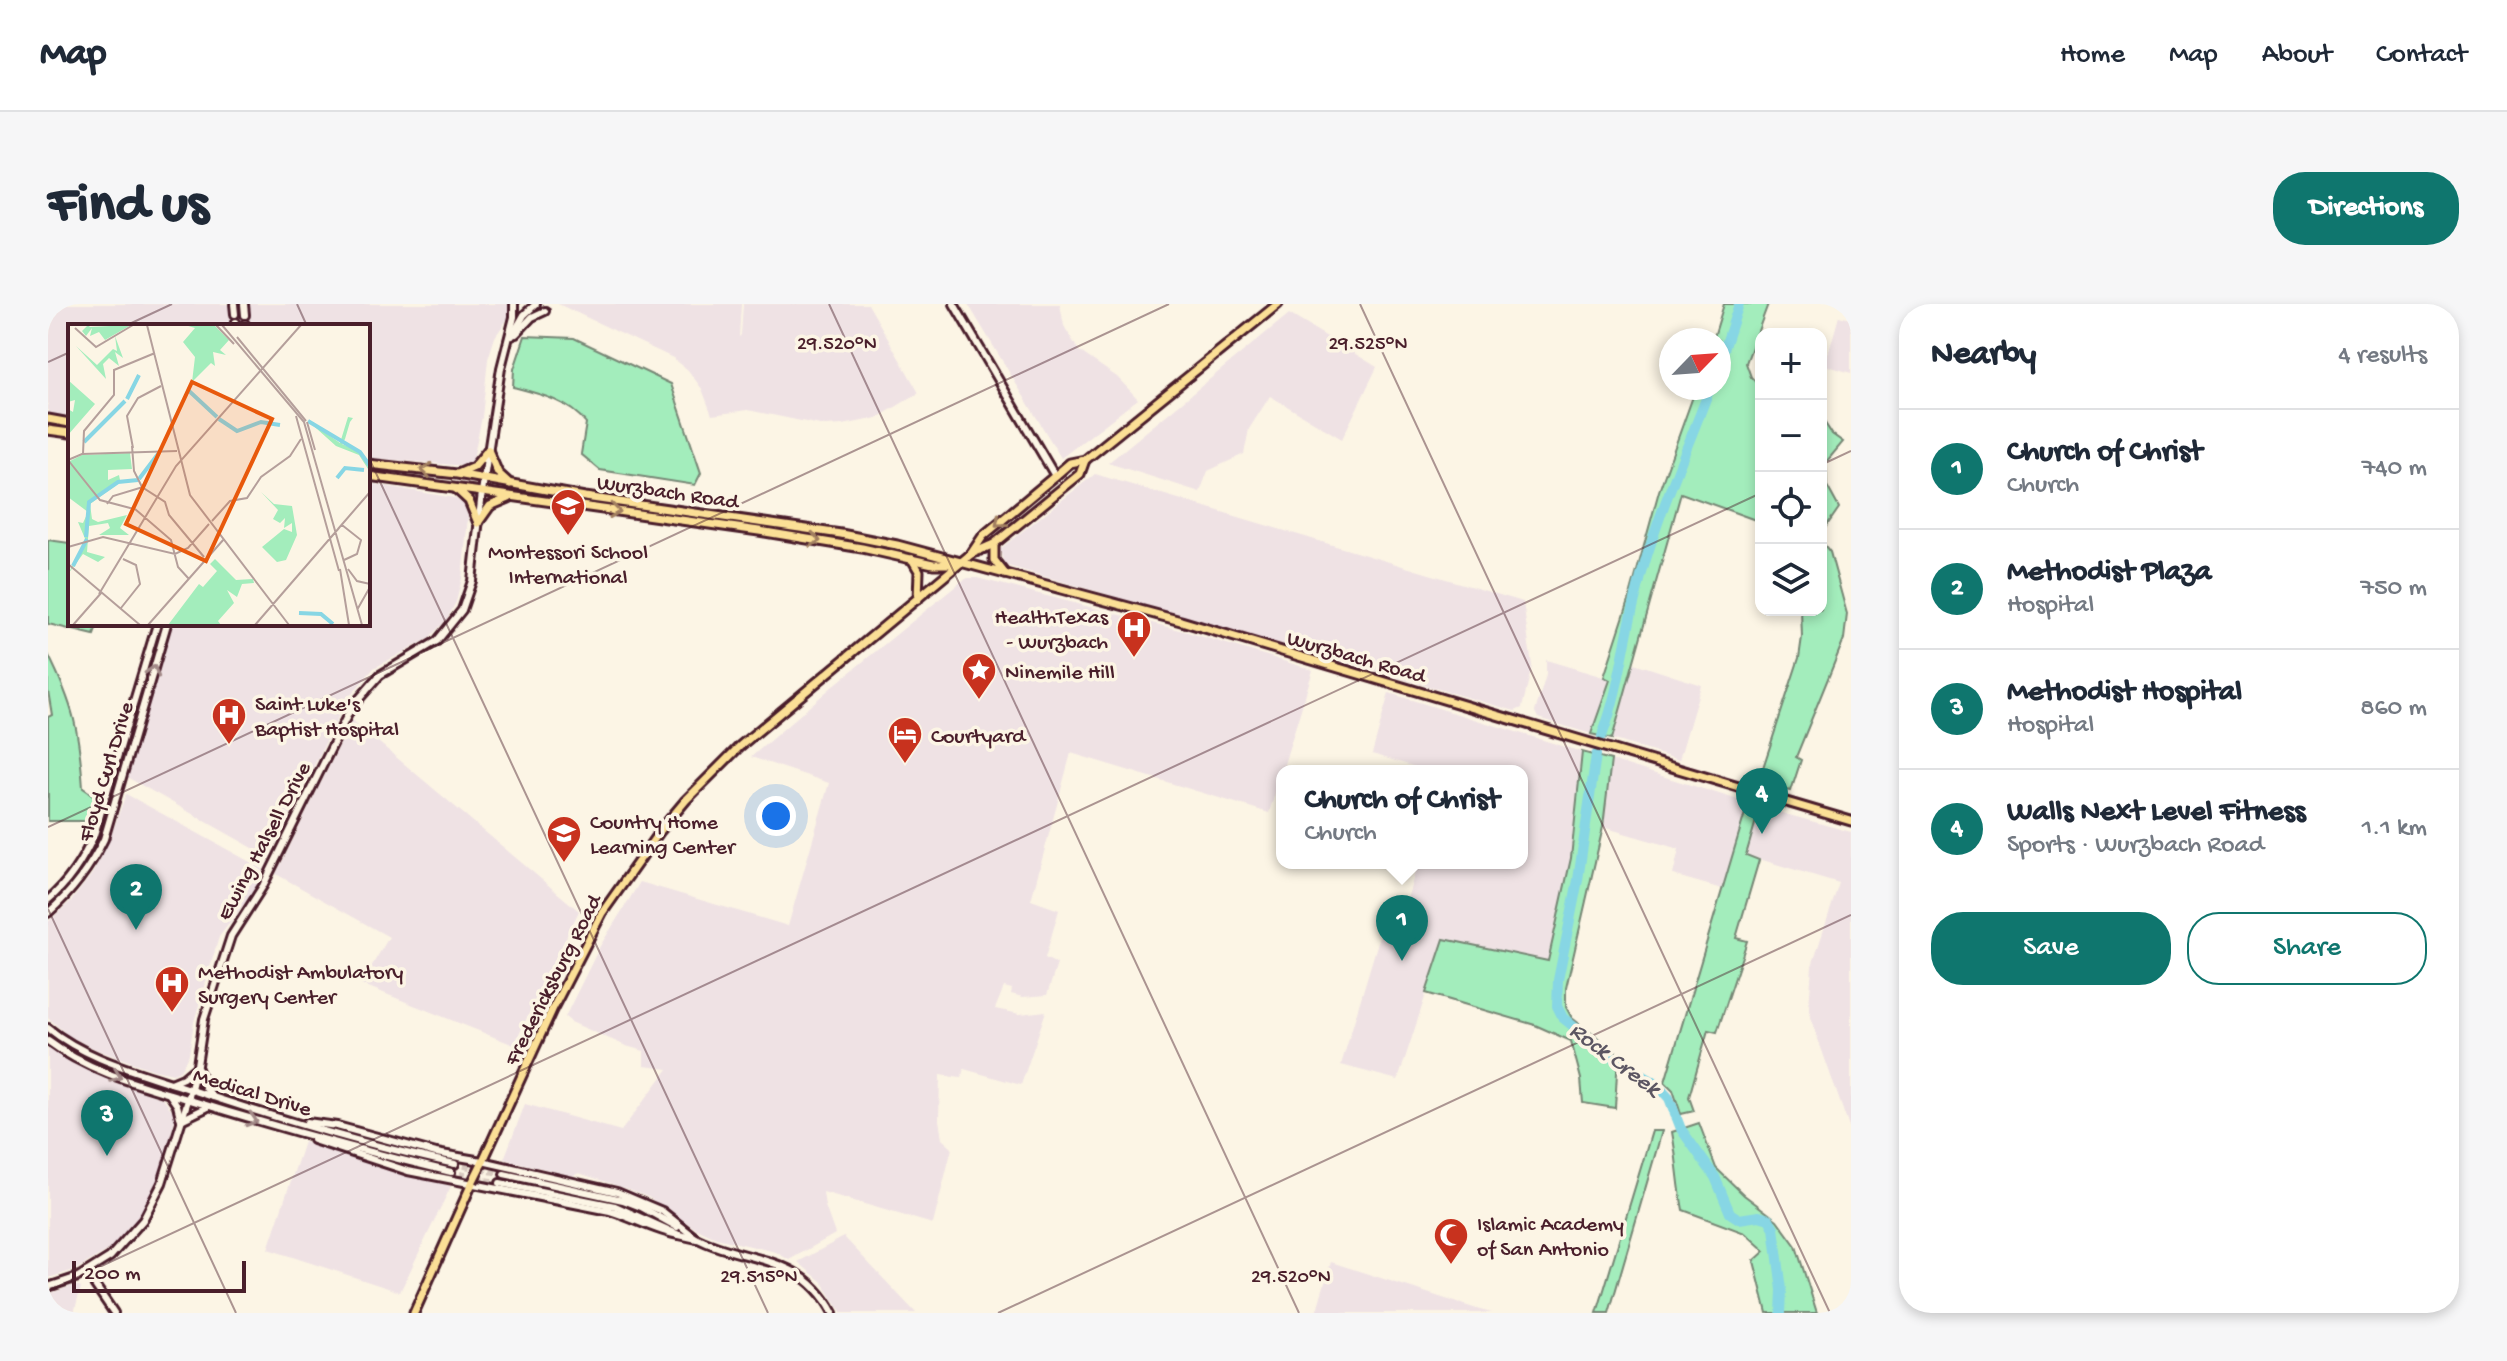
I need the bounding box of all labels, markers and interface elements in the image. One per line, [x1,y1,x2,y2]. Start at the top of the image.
text: Map [40,33,106,77]
text: Home [2060,39,2125,72]
text: Map [2169,39,2218,72]
text: About [2262,39,2332,72]
text: Contact [2376,39,2467,72]
button: Directions [2273,172,2459,245]
text: Find us [48,175,208,241]
inset map [68,324,370,626]
north arrow [1659,328,1731,400]
map controls [1755,328,1827,616]
button: + [1755,328,1827,400]
text: 29.520°N [797,334,877,357]
text: 29.525°N [1328,334,1408,357]
text: Nearby [1931,336,2036,376]
text: 4 results [2338,341,2427,372]
button: − [1755,400,1827,472]
text: Church of Christ [2007,436,2202,471]
text: 1 [1952,454,1962,485]
text: 740 m [2362,454,2427,485]
one-way arrow [419,462,433,479]
street label: Wurzbach Road [595,471,742,517]
text: Church [2007,471,2079,502]
button: locate [1755,472,1827,544]
school or university icon: Montessori School International [549,487,587,537]
one-way arrow [608,502,621,519]
one-way arrow [995,512,1009,527]
one-way arrow [808,531,822,548]
place label: Montessori School International [488,541,648,592]
button: layers [1755,544,1827,616]
text: Methodist Plaza [2007,556,2211,591]
text: 2 [1951,574,1963,605]
text: 750 m [2360,574,2427,605]
text: Hospital [2007,591,2094,622]
place label: HealthTexas - Wurzbach [995,606,1109,657]
hospital icon: HealthTexas - Wurzbach [1115,609,1153,659]
street label: Wurzbach Road [1284,627,1430,692]
place icon: Ninemile Hill [960,651,998,701]
place label: Ninemile Hill [1005,661,1115,687]
one-way arrow [144,665,160,679]
text: Methodist Hospital [2007,676,2242,711]
place label: Saint Luke's Baptist Hospital [254,693,399,744]
text: 3 [1950,694,1964,725]
text: 860 m [2360,694,2427,725]
hospital icon: Saint Luke's Baptist Hospital [210,696,248,746]
street label: Floyd Curl Drive [74,699,142,846]
text: Hospital [2007,711,2094,742]
hotel icon: Courtyard [886,715,924,765]
place label: Courtyard [931,725,1027,751]
street label: Ewing Halsell Drive [213,758,319,926]
popup [1276,765,1528,869]
pin: 4 [1736,768,1788,834]
text: Church of Christ [1304,784,1500,819]
your location [756,796,796,836]
text: Walls Next Level Fitness [2007,796,2306,831]
place label: Country Home Learning Center [590,811,737,862]
school or university icon: Country Home Learning Center [545,814,583,864]
text: 4 [1951,814,1963,845]
text: 1.1 km [2362,814,2427,845]
text: Church [1304,819,1377,850]
text: Sports · Wurzbach Road [2007,831,2264,862]
pin: 2 [110,864,162,930]
street label: Fredericksburg Road [500,889,610,1071]
pin: 1 [1376,895,1428,961]
button: Save [1931,912,2171,985]
button: Share [2187,912,2427,985]
place label: Methodist Ambulatory Surgery Center [198,961,404,1012]
hospital icon: Methodist Ambulatory Surgery Center [153,964,191,1014]
water label: Rock Creek [1563,1017,1667,1106]
street label: Medical Drive [190,1064,315,1124]
one-way arrow [108,1066,122,1082]
pin: 3 [81,1090,133,1156]
one-way arrow [245,1110,259,1126]
place label: Islamic Academy of San Antonio [1477,1213,1624,1264]
mosque icon: Islamic Academy of San Antonio [1432,1216,1470,1266]
scale bar [72,1257,246,1293]
text: 200 m [84,1262,141,1288]
text: 29.515°N [720,1267,798,1290]
text: 29.520°N [1251,1267,1331,1290]

